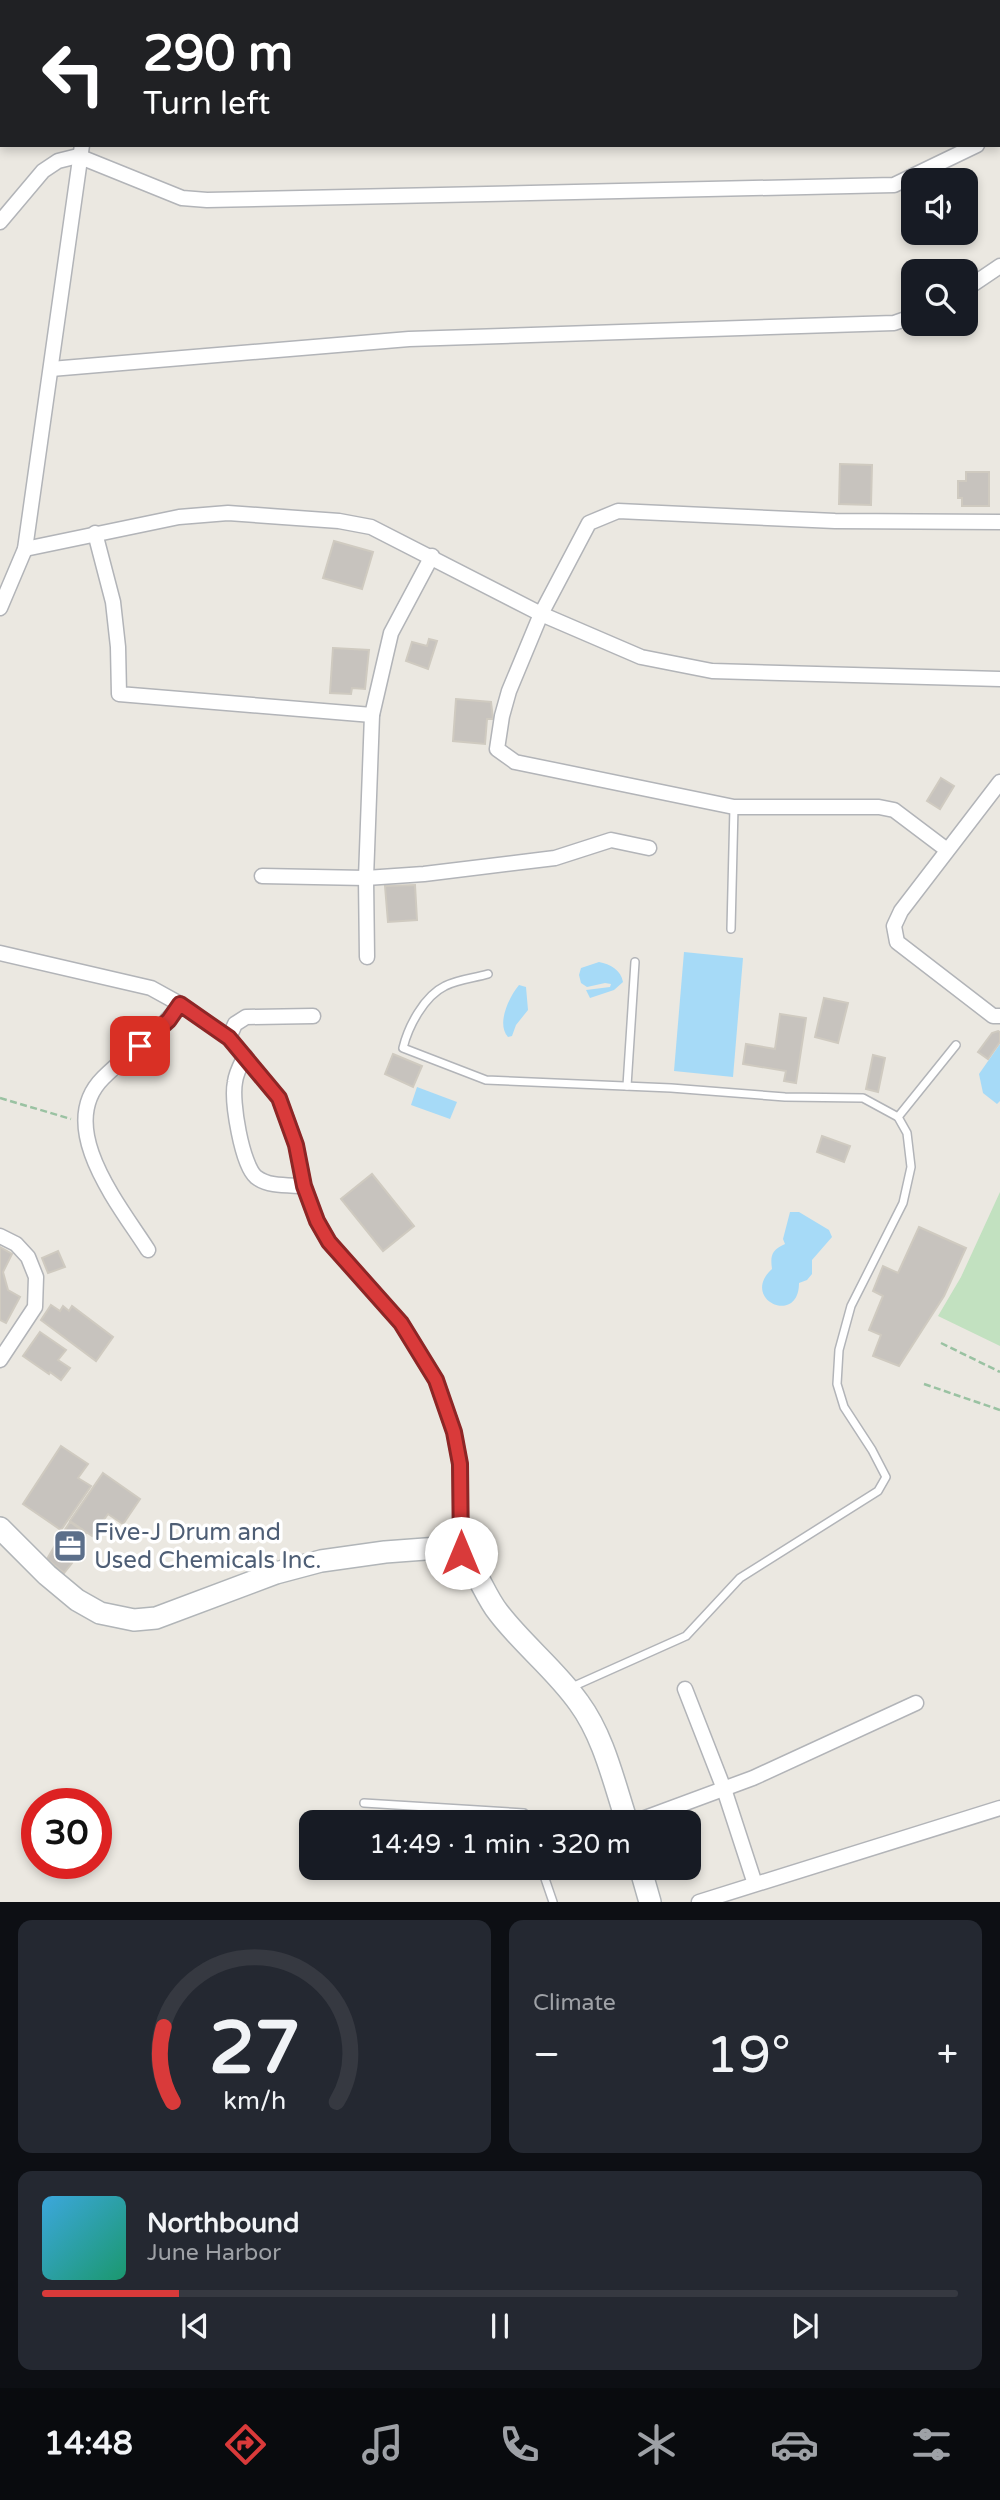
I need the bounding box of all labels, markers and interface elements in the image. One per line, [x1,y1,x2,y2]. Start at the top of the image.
text: 290 m [143,25,293,84]
icon: left [28,28,119,119]
text: Turn left [143,85,270,123]
map controls [901,168,978,336]
button: sound [901,168,978,245]
button: search [901,259,978,336]
pin [110,1016,170,1076]
icon: arrive [121,1027,159,1065]
position arrow [424,1516,498,1590]
place label: Five-J Drum and Used Chemicals Inc. [94,1518,321,1575]
office icon: Five-J Drum and Used Chemicals Inc. [51,1527,89,1565]
speed limit sign: 30 [21,1788,112,1879]
text: 14:49 · 1 min · 320 m [369,1829,631,1860]
text: Climate [533,1989,616,2017]
text: 27 [209,2006,300,2094]
text: 19° [706,2024,791,2087]
text: − [533,2032,560,2078]
text: + [937,2032,958,2078]
text: km/h [223,2086,286,2116]
text: Northbound [147,2208,299,2239]
text: June Harbor [147,2239,281,2267]
icon: previous [176,2307,214,2345]
icon: pause [481,2307,519,2345]
icon: next [786,2307,824,2345]
icon: directions [221,2420,270,2469]
icon: music [358,2420,407,2469]
icon: phone [495,2420,544,2469]
icon: climate [632,2420,681,2469]
icon: car [770,2420,819,2469]
icon: filters [907,2420,956,2469]
text: 14:48 [44,2425,133,2463]

